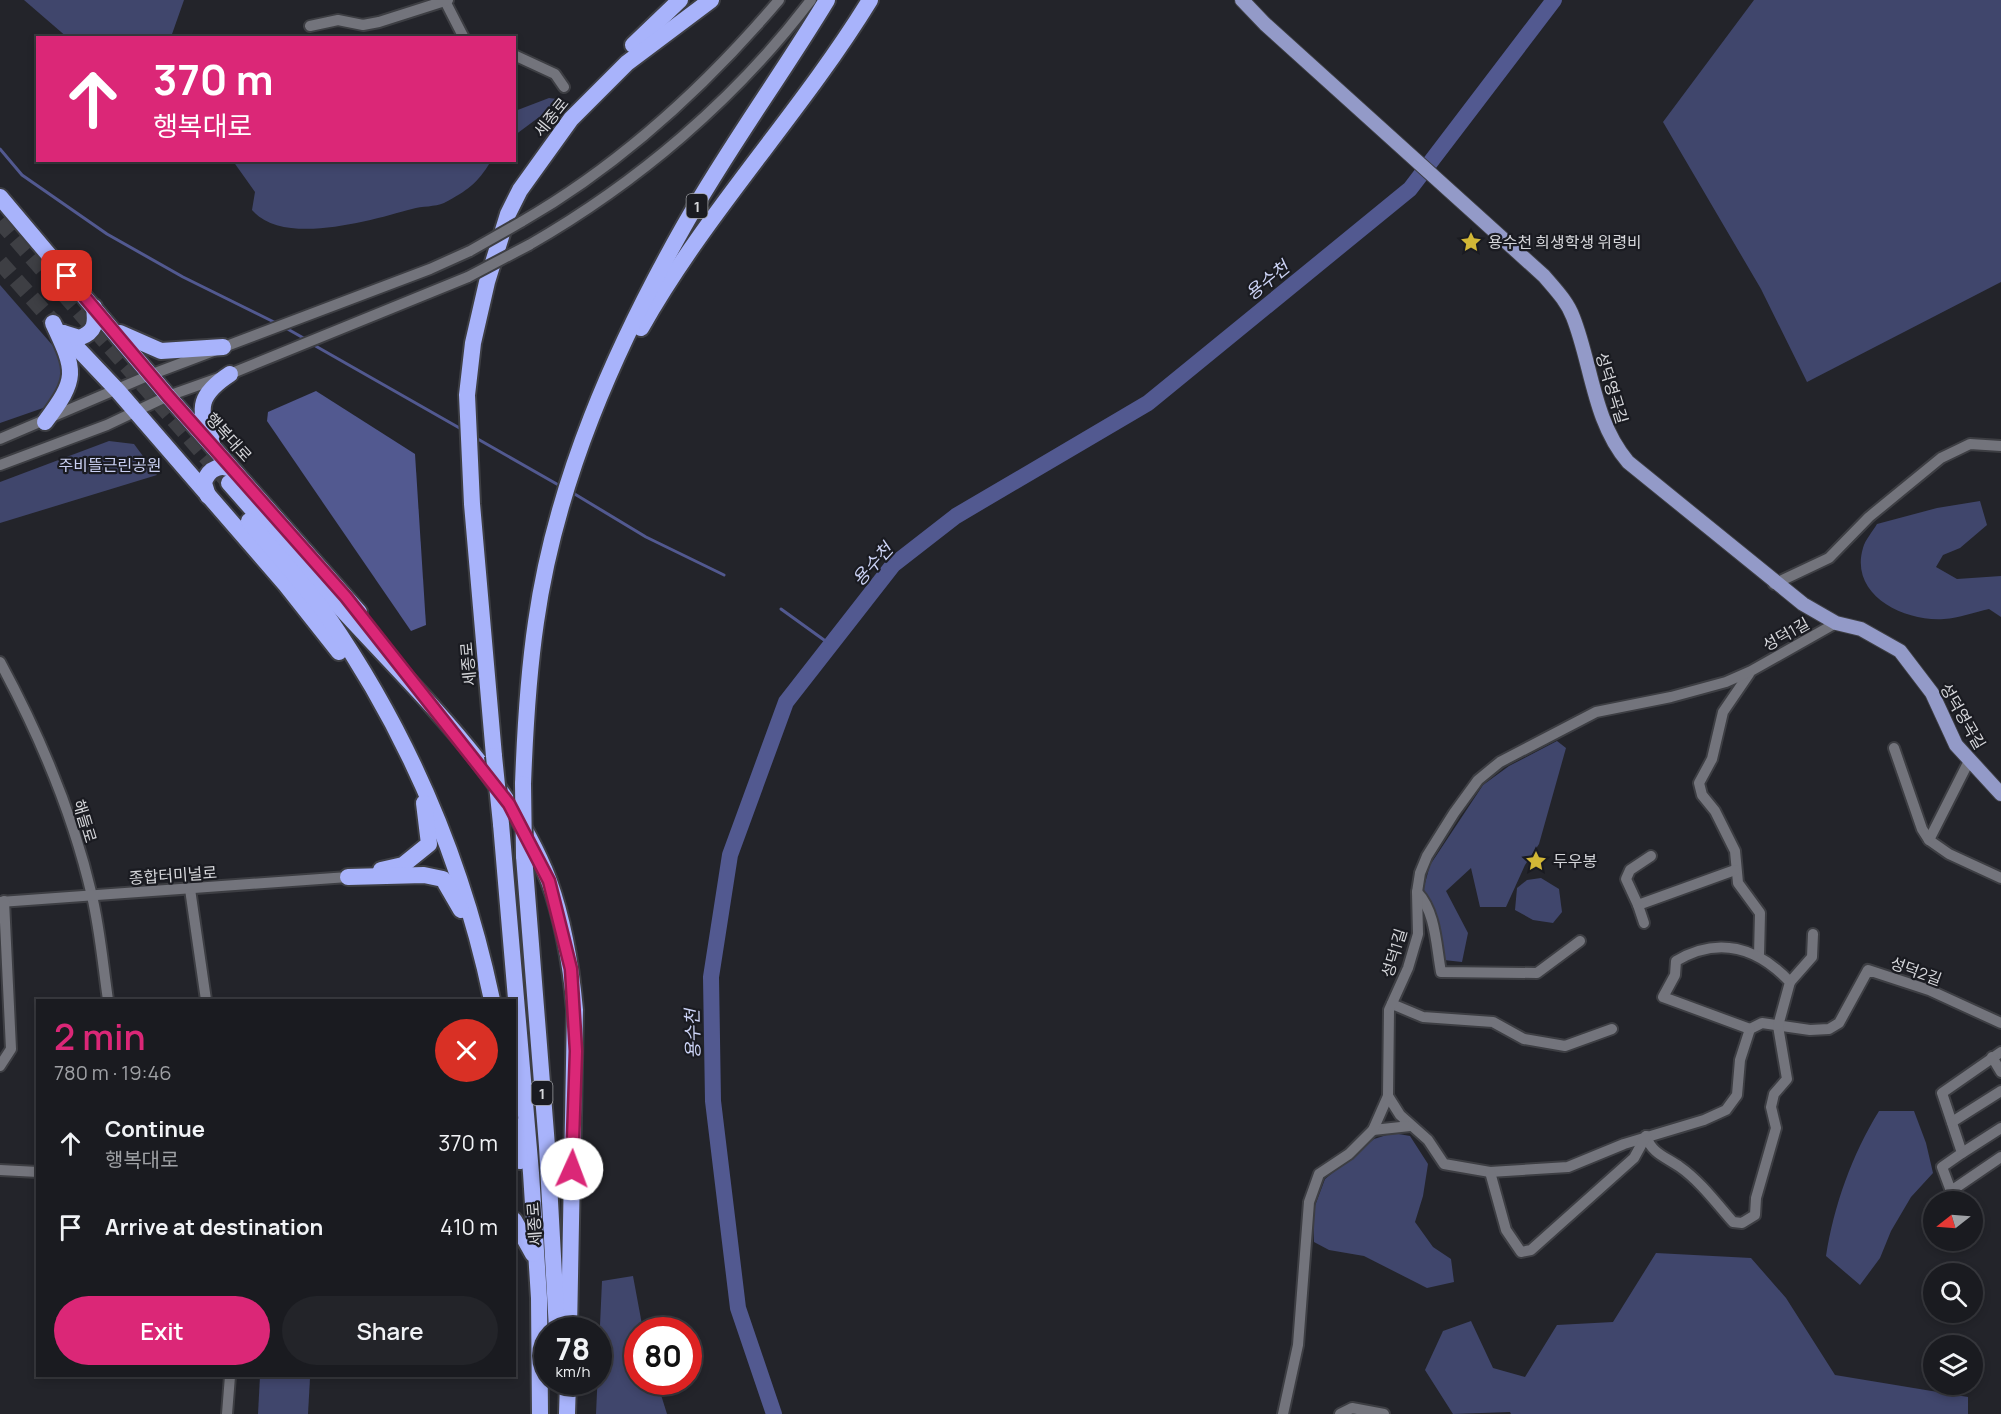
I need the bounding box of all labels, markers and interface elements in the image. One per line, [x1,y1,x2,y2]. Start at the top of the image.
text: 370 m [153,50,274,108]
icon: ahead [54,60,132,138]
street label: 세종로 [529,93,574,141]
text: 행복대로 [153,107,252,144]
road number: 1 [686,194,708,218]
place icon: 용수천 희생학생 위령비 [1459,230,1483,254]
place label: 용수천 희생학생 위령비 [1488,231,1642,253]
pin [41,250,92,301]
water label: 용수천 [1240,254,1296,305]
icon: arrive [50,259,83,292]
street label: 성덕영곡길 [1591,350,1633,426]
street label: 행복대로 [201,408,257,466]
park label: 주비뜰근린공원 [58,454,162,476]
water label: 용수천 [846,536,899,590]
street label: 성덕1길 [1759,612,1813,656]
street label: 세종로 [455,641,481,687]
street label: 성덕영곡길 [1935,679,1991,753]
street label: 해들로 [68,797,102,846]
place icon: 두우봉 [1524,849,1548,873]
place label: 두우봉 [1553,850,1597,872]
street label: 종합터미널로 [128,861,218,889]
street label: 성덕1길 [1376,926,1412,980]
street label: 성덕2길 [1887,952,1945,990]
water label: 용수천 [680,1007,704,1059]
text: 2 min [54,1012,146,1061]
button: close [435,1019,498,1082]
text: 780 m · 19:46 [54,1059,172,1086]
road number: 1 [532,1081,552,1105]
text: Continue [105,1114,205,1144]
icon: ahead [54,1127,87,1160]
text: 370 m [438,1128,498,1158]
position arrow [540,1137,604,1201]
text: 행복대로 [105,1146,179,1173]
north arrow [1923,1191,1983,1251]
map controls [1923,1191,1983,1395]
street label: 세종로 [521,1201,547,1247]
icon: arrive [54,1211,87,1244]
text: Arrive at destination [105,1212,323,1242]
text: 410 m [440,1212,498,1242]
button: search [1923,1263,1983,1323]
button: Exit [54,1296,270,1365]
button: Share [282,1296,498,1365]
speed limit sign: 80 [624,1317,702,1395]
text: 78 [556,1328,590,1369]
button: layers [1923,1335,1983,1395]
text: km/h [556,1361,590,1382]

